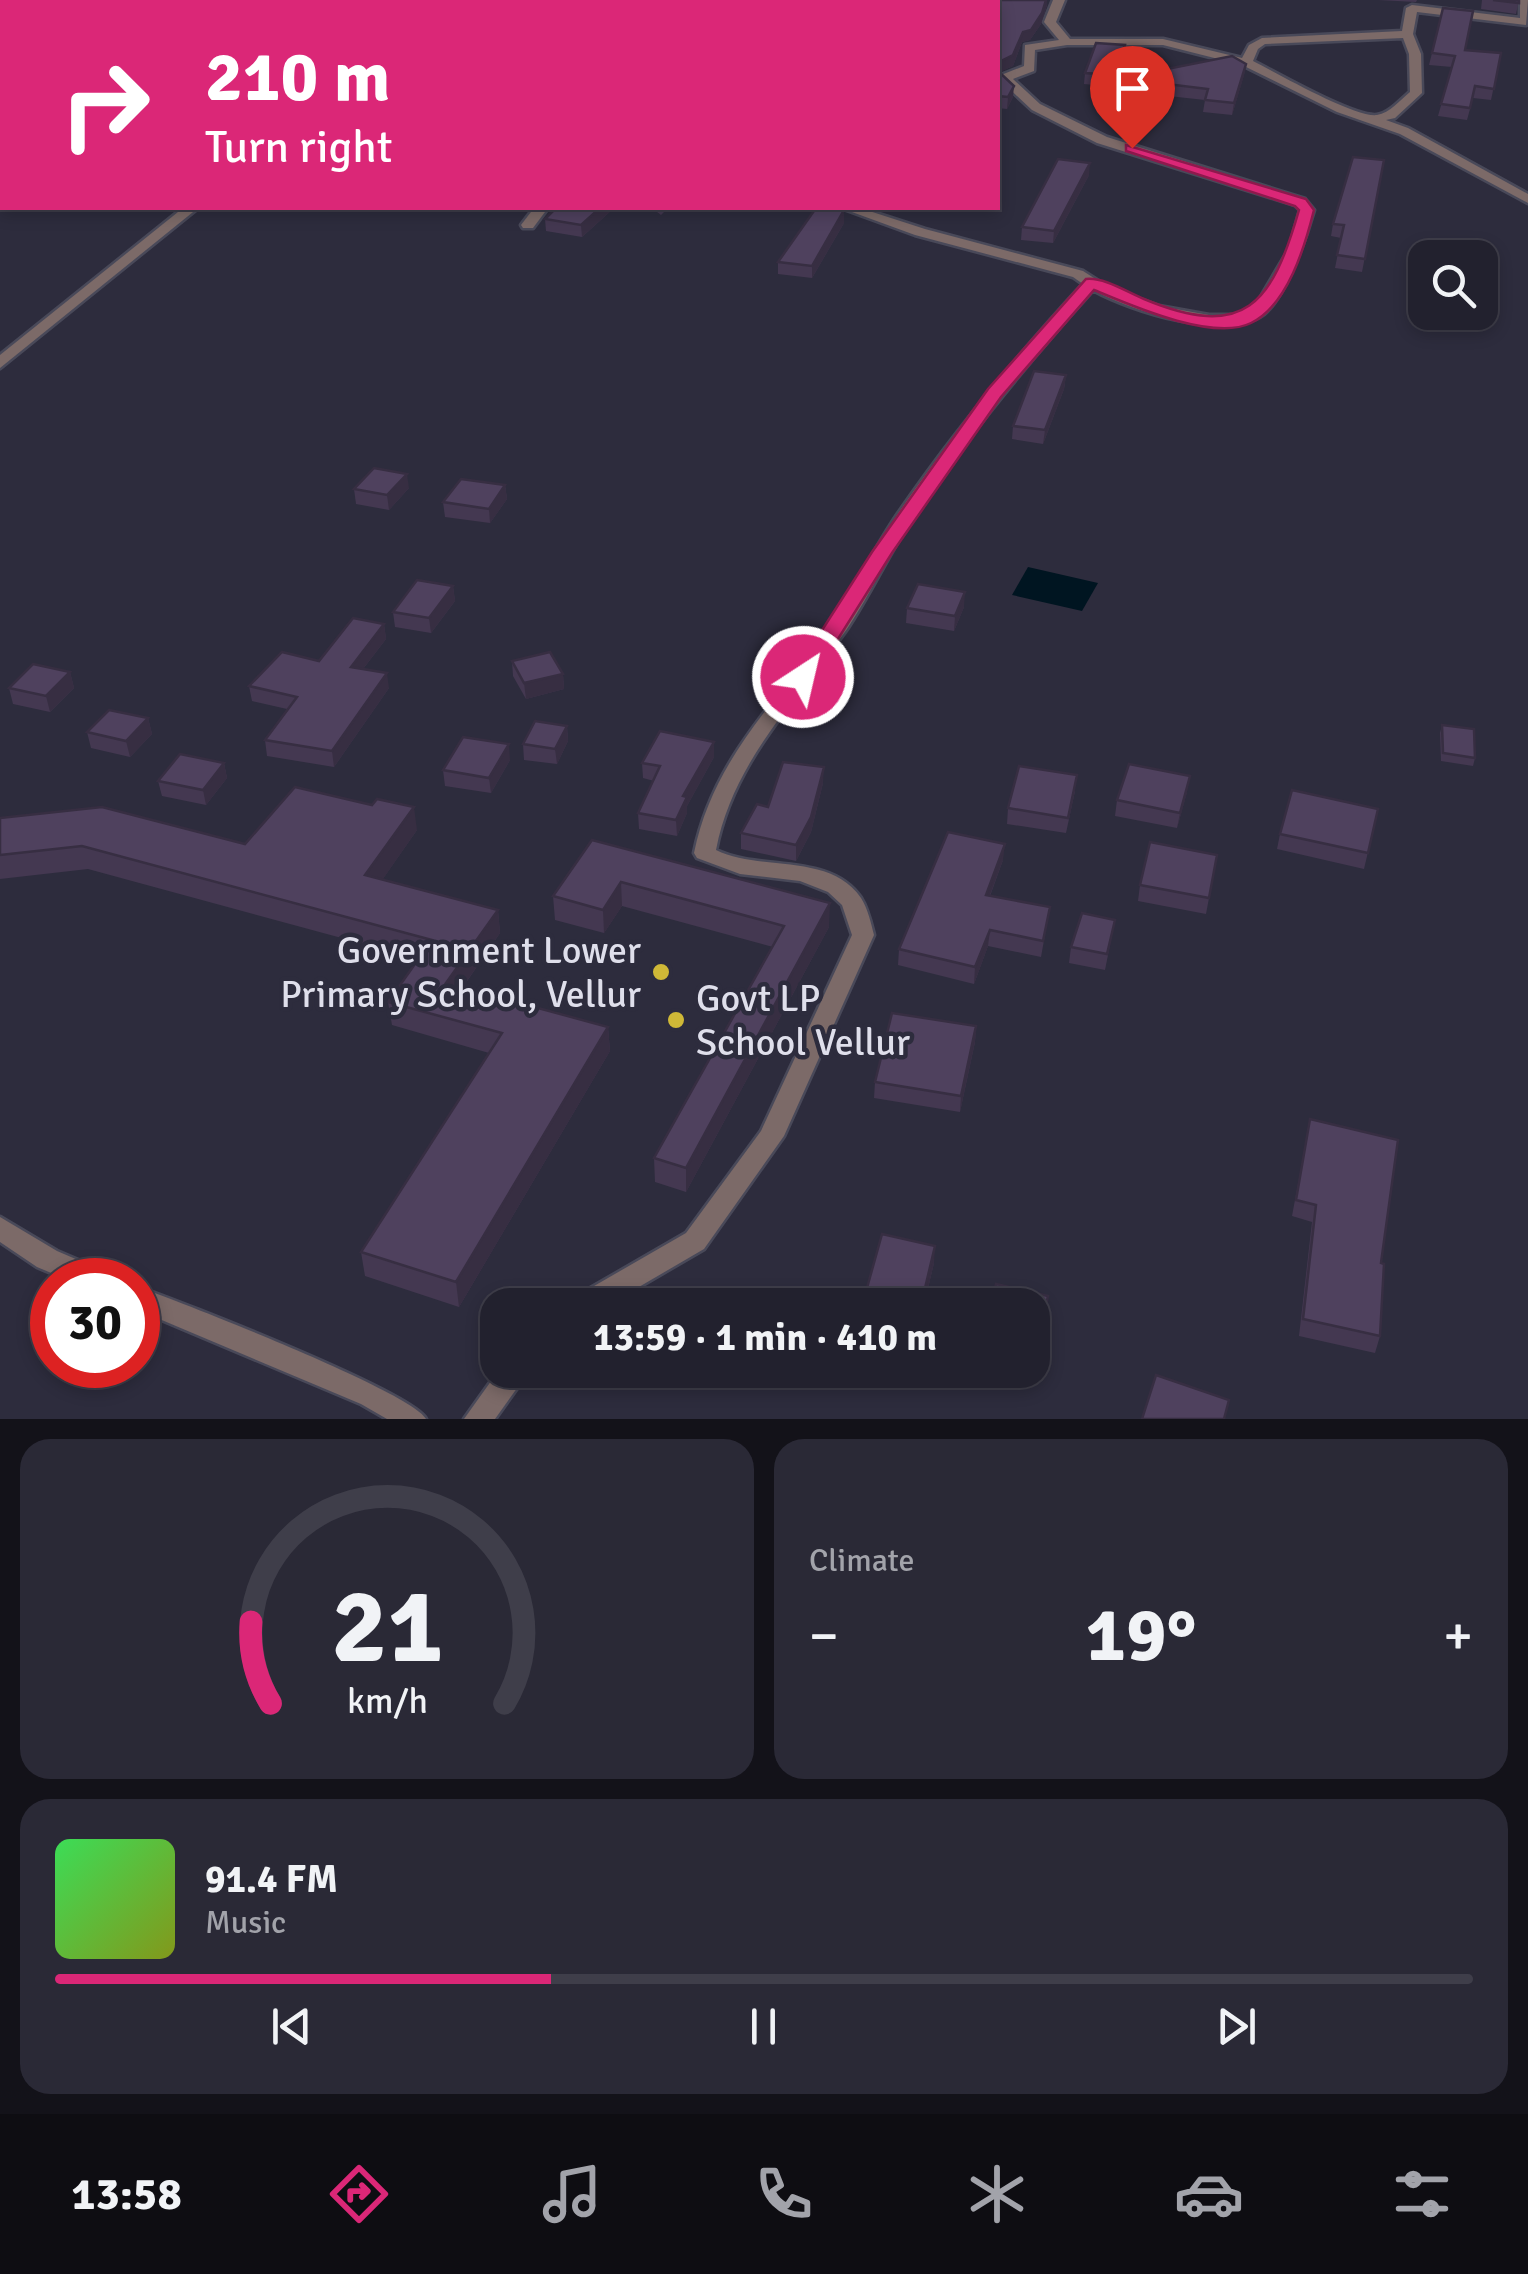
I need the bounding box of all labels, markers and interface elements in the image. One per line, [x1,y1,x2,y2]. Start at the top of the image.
text: 210 m [205,34,390,120]
icon: right [40,40,170,170]
pin [1090,46,1175,149]
icon: arrive [1105,61,1160,116]
text: Turn right [205,120,393,175]
map controls [1408,240,1498,330]
button: search [1408,240,1498,330]
position arrow [751,625,855,729]
place label: Government Lower Primary School, Vellur [280,927,641,1018]
marker: Government Lower Primary School, Vellur [650,961,672,983]
place label: Govt LP School Vellur [696,975,910,1066]
marker: Govt LP School Vellur [665,1009,687,1031]
speed limit sign: 30 [30,1258,160,1388]
text: 13:59 · 1 min · 410 m [593,1314,937,1361]
text: Climate [809,1541,915,1580]
text: 21 [331,1563,443,1691]
text: 19° [1086,1589,1197,1682]
text: − [809,1602,839,1670]
text: + [1443,1602,1473,1670]
text: km/h [347,1679,427,1723]
text: 91.4 FM [205,1856,338,1903]
text: Music [205,1903,286,1942]
icon: previous [264,1999,319,2054]
icon: pause [736,1999,791,2054]
icon: next [1209,1999,1264,2054]
icon: directions [324,2159,394,2229]
icon: music [537,2159,607,2229]
icon: phone [749,2159,819,2229]
icon: climate [962,2159,1032,2229]
icon: car [1174,2159,1244,2229]
icon: filters [1387,2159,1457,2229]
text: 13:58 [71,2167,182,2222]

